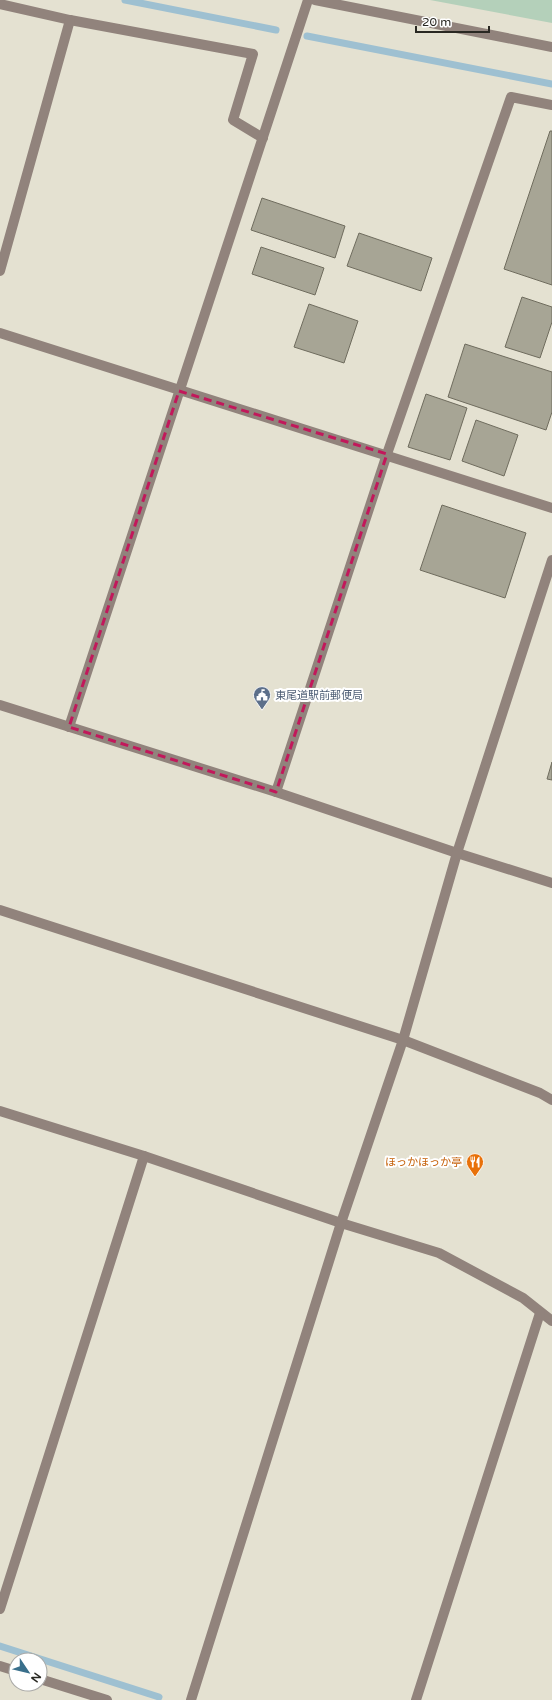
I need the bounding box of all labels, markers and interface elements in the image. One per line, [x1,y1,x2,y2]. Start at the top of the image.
scale bar [416,8,489,34]
text: 20 m [422,15,451,29]
public building icon: 東尾道駅前郵便局 [252,685,272,710]
place label: 東尾道駅前郵便局 [275,689,363,702]
restaurant icon: ほっかほっか亭 [465,1152,485,1177]
place label: ほっかほっか亭 [385,1156,462,1169]
north arrow [8,1652,48,1692]
text: N [28,1670,44,1685]

